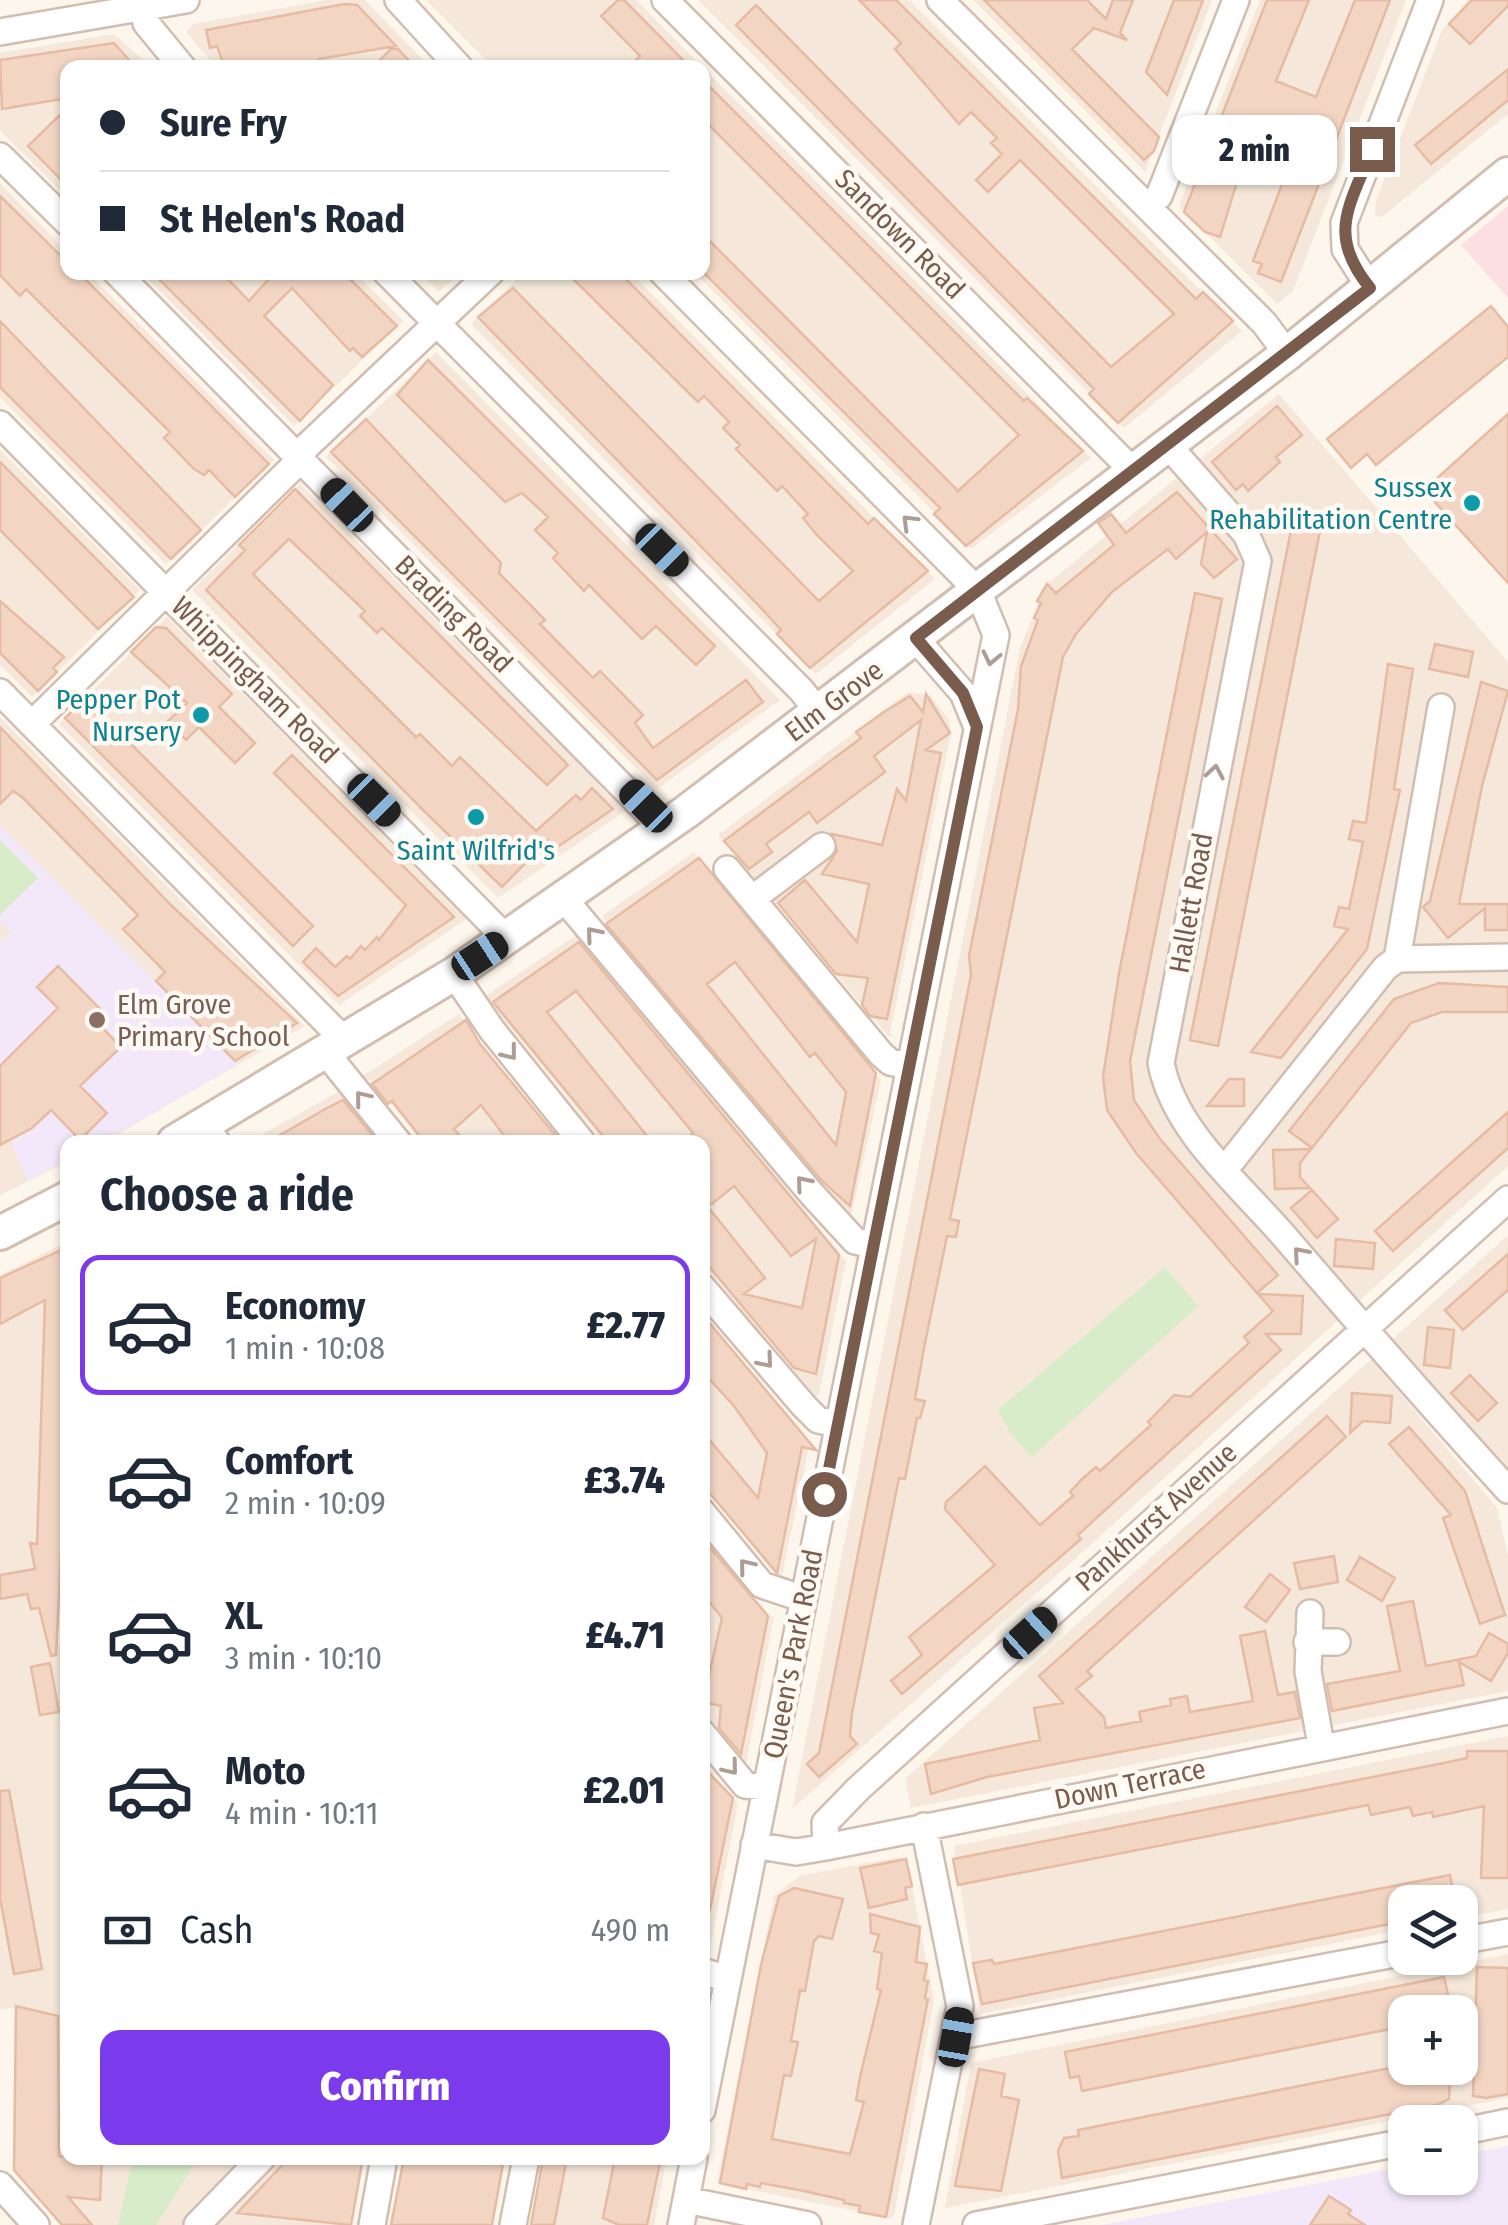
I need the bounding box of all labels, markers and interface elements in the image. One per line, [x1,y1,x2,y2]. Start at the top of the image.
text: Sure Fry [160,100,287,146]
callout: 2 min [1172,114,1337,184]
route end [1350,127,1395,172]
text: 2 min [1219,131,1290,169]
street label: Sandown Road [828,162,972,306]
text: St Helen's Road [160,196,405,242]
place label: Sussex Rehabilitation Centre [1209,471,1453,536]
car [315,473,379,537]
marker: Sussex Rehabilitation Centre [1461,492,1483,514]
one-way arrow [902,516,920,534]
car [630,518,694,582]
street label: Brading Road [388,548,520,680]
street label: Whippingham Road [165,590,345,770]
one-way arrow [982,649,1003,666]
street label: Elm Grove [778,653,890,749]
place label: Pepper Pot Nursery [56,683,182,748]
marker: Pepper Pot Nursery [190,704,212,726]
one-way arrow [1204,764,1225,780]
car [342,768,406,832]
car [614,774,678,838]
marker: Saint Wilfrid's [465,806,487,828]
street label: Hallett Road [1162,830,1220,976]
place label: Saint Wilfrid's [397,834,555,867]
car [447,927,513,985]
one-way arrow [587,928,605,946]
place label: Elm Grove Primary School [117,988,289,1053]
marker: Elm Grove Primary School [86,1009,108,1031]
one-way arrow [499,1042,516,1060]
one-way arrow [356,1092,374,1110]
text: Choose a ride [100,1168,354,1222]
one-way arrow [796,1176,814,1194]
one-way arrow [1293,1248,1311,1266]
icon: car [105,1280,195,1370]
text: Economy [225,1283,365,1329]
text: £2.77 [586,1302,665,1348]
text: 1 min · 10:08 [225,1329,385,1367]
one-way arrow [754,1349,772,1368]
icon: car [105,1435,195,1525]
street label: Pankhurst Avenue [1069,1436,1243,1598]
text: Comfort [225,1438,353,1484]
text: £3.74 [584,1457,665,1503]
route start [802,1472,847,1517]
text: 2 min · 10:09 [225,1484,386,1522]
street label: Queen's Park Road [757,1546,829,1762]
one-way arrow [740,1559,758,1577]
icon: car [105,1590,195,1680]
text: XL [225,1593,263,1639]
car [998,1602,1062,1664]
text: £4.71 [586,1612,665,1658]
text: 3 min · 10:10 [225,1639,382,1677]
icon: car [105,1745,195,1835]
text: Moto [225,1748,306,1794]
street label: Down Terrace [1051,1752,1209,1816]
one-way arrow [719,1756,737,1774]
text: £2.01 [583,1767,665,1813]
text: 4 min · 10:11 [225,1794,379,1832]
map controls [1388,1885,1478,2195]
button: layers [1388,1885,1478,1975]
icon: cash [100,1903,155,1958]
text: Cash [180,1907,254,1953]
text: 490 m [591,1911,670,1949]
button: + [1388,1995,1478,2085]
car [936,2005,976,2069]
button: Confirm [100,2030,670,2145]
button: − [1388,2105,1478,2195]

